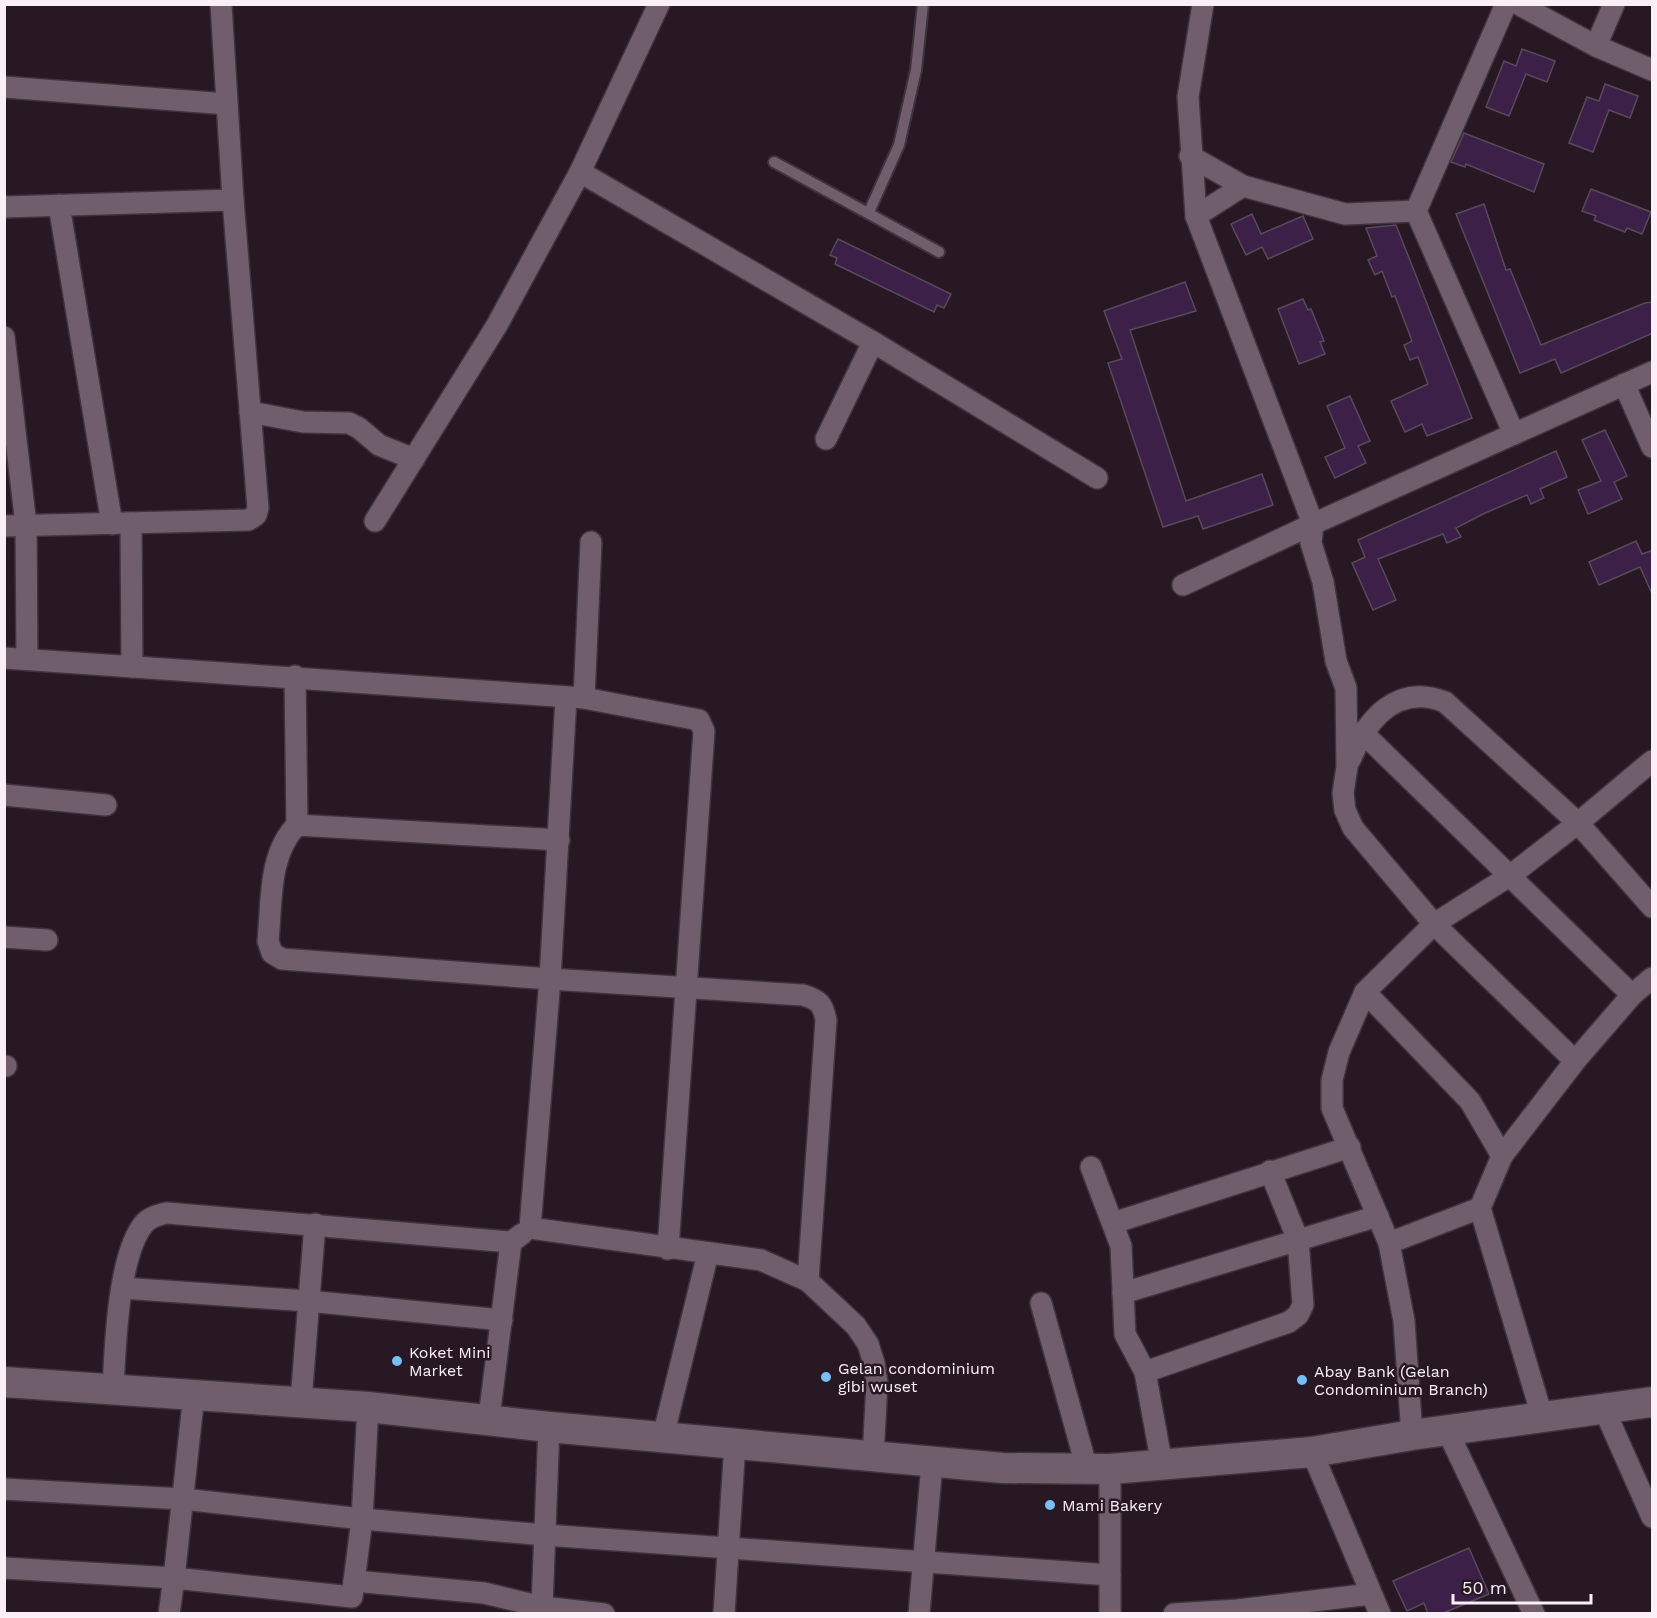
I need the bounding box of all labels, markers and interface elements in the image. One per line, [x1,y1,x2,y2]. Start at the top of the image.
place label: Koket Mini Market [409,1343,490,1380]
marker: Koket Mini Market [390,1354,404,1368]
place label: Gelan condominium gibi wuset [838,1359,995,1396]
place label: Abay Bank (Gelan Condominium Branch) [1314,1362,1488,1399]
marker: Gelan condominium gibi wuset [819,1370,833,1384]
marker: Abay Bank (Gelan Condominium Branch) [1295,1373,1309,1387]
place label: Mami Bakery [1062,1496,1163,1515]
marker: Mami Bakery [1043,1498,1057,1512]
scale bar [1453,1567,1591,1605]
text: 50 m [1462,1577,1507,1598]

